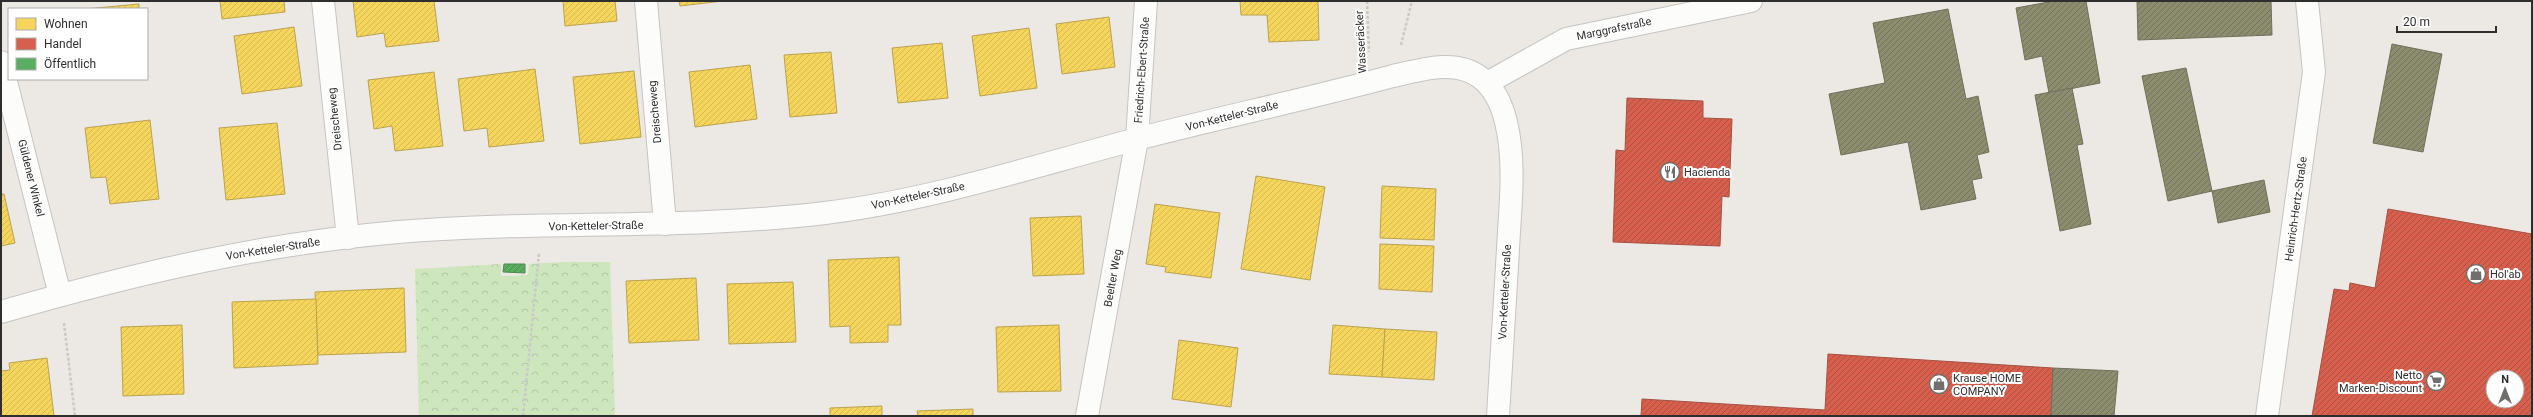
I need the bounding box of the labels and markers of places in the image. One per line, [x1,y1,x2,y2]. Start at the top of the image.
restaurant icon: Hacienda [1659,161,1681,183]
place label: Hacienda [1684,166,1730,179]
shop icon: Hol'ab [2465,263,2487,285]
place label: Hol'ab [2490,268,2521,281]
place label: Netto Marken-Discount [2339,369,2422,395]
supermarket icon: Netto Marken-Discount [2425,370,2447,392]
place label: Krause HOME COMPANY [1953,372,2021,398]
shop icon: Krause HOME COMPANY [1928,373,1950,395]

